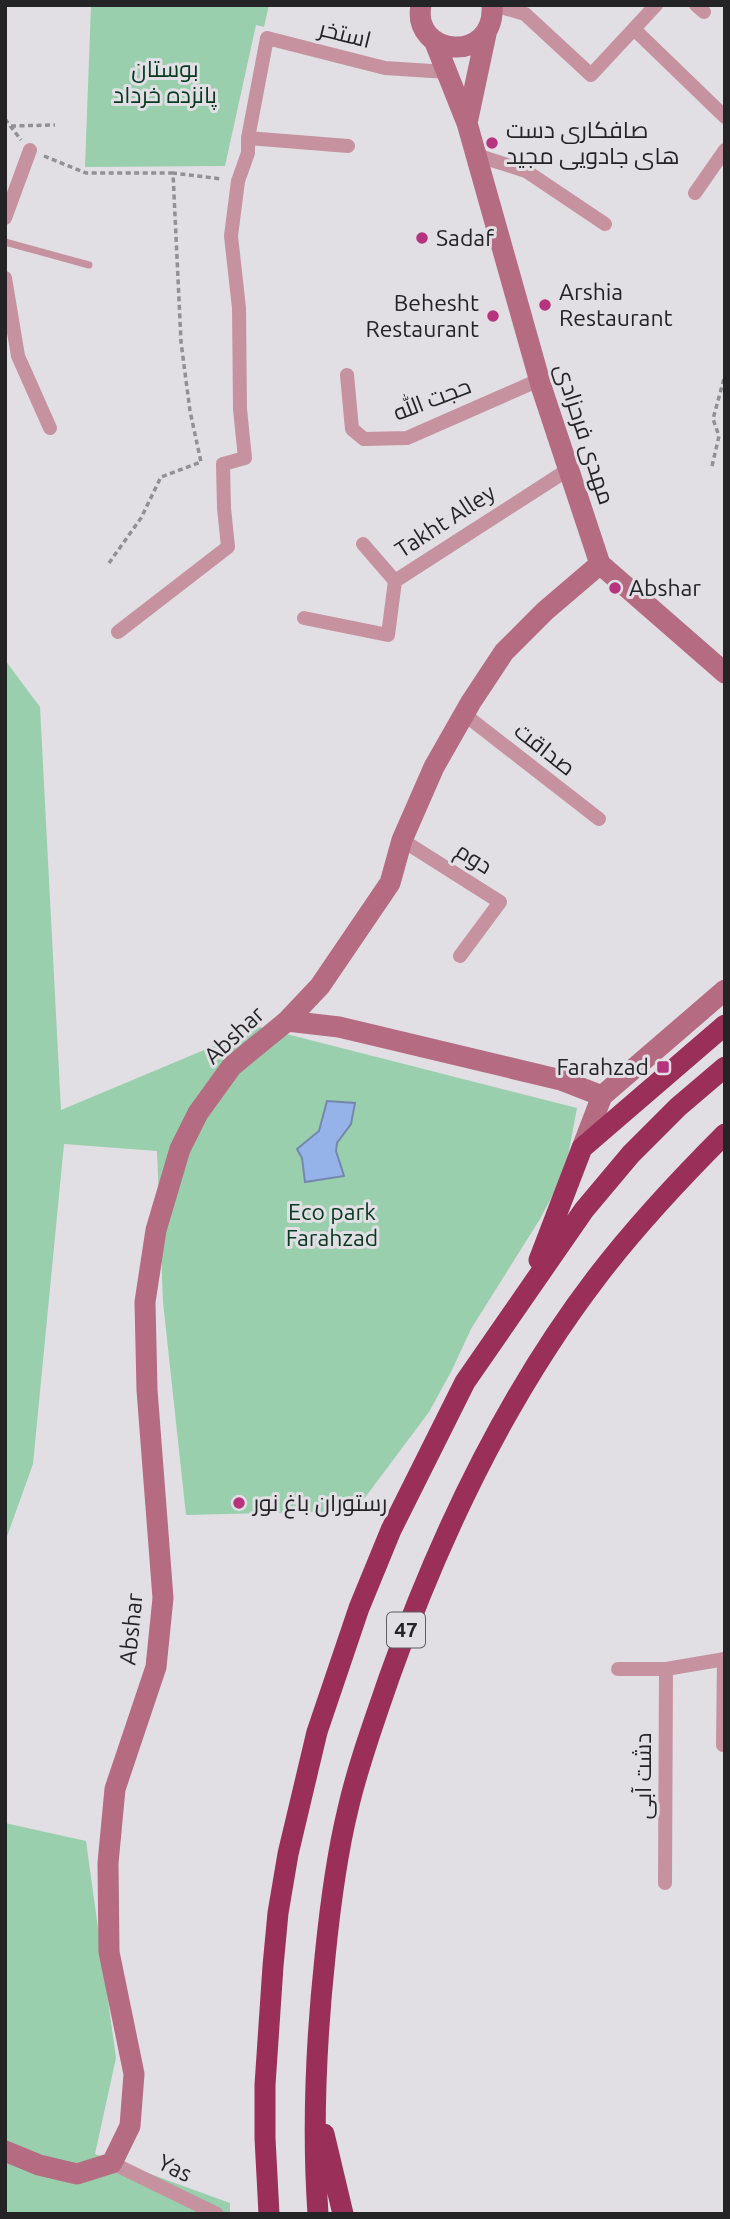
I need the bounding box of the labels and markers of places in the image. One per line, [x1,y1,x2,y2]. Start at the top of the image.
place label: صافکاری دست های جادویی مجید [506,117,680,170]
marker: صافکاری دست های جادویی مجید [484,135,500,151]
place label: Sadaf [436,225,494,250]
marker: Sadaf [414,230,430,246]
place label: Arshia Restaurant [559,279,673,330]
place label: Behesht Restaurant [365,290,479,341]
marker: Arshia Restaurant [537,297,553,313]
marker: Behesht Restaurant [485,308,501,324]
place label: Abshar [629,575,701,600]
marker: Abshar [607,580,623,596]
place label: Farahzad [556,1054,649,1079]
marker: Farahzad [655,1059,671,1075]
place label: رستوران باغ نور [251,1490,387,1519]
marker: رستوران باغ نور [231,1495,247,1511]

